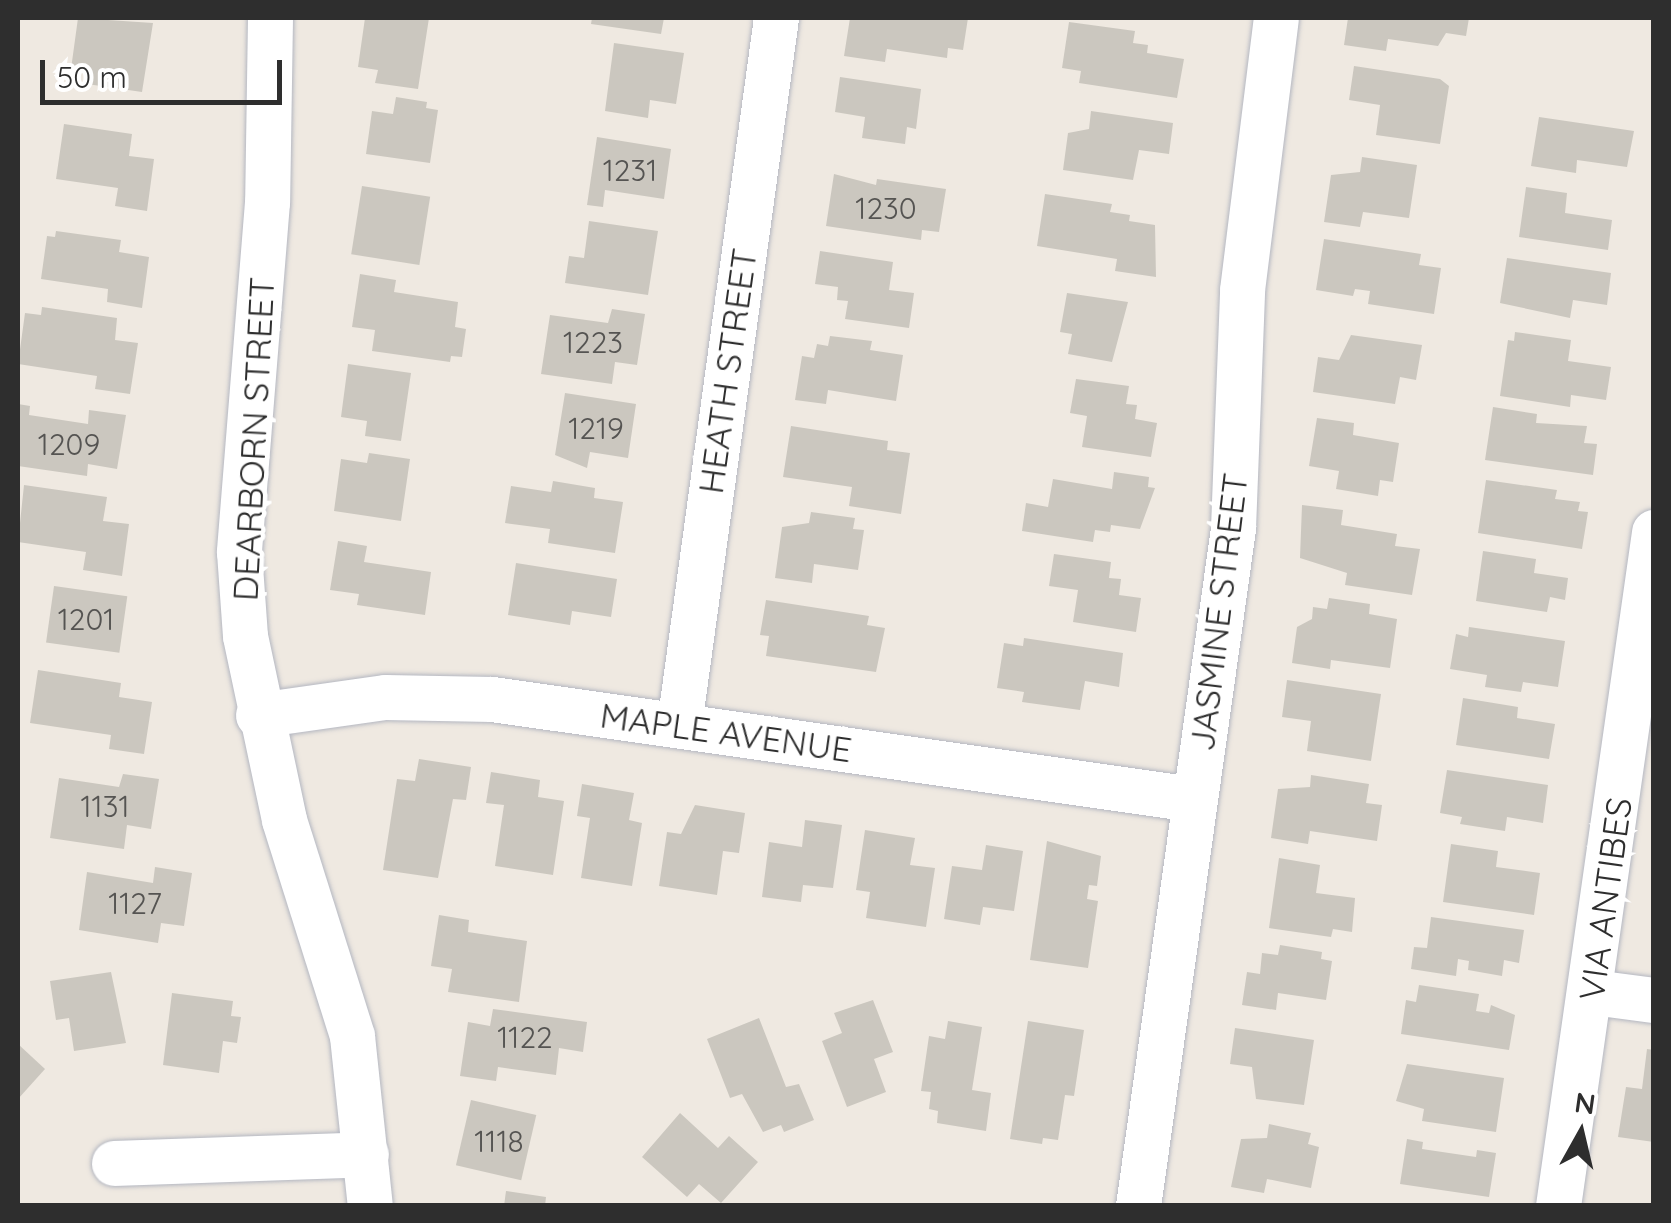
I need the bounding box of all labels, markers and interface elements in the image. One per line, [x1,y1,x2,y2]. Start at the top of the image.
scale bar [45,40,288,102]
text: 50 m [57,58,127,96]
house number: 1231 [603,152,657,188]
house number: 1230 [855,190,917,226]
street label: HEATH STREET [689,246,765,496]
street label: DEARBORN STREET [224,276,282,602]
house number: 1223 [563,324,623,360]
house number: 1219 [568,410,624,446]
house number: 1209 [38,426,100,462]
street label: JASMINE STREET [1180,471,1256,753]
house number: 1201 [58,601,114,637]
street label: MAPLE AVENUE [598,694,854,770]
house number: 1131 [80,788,130,824]
street label: VIA ANTIBES [1570,795,1640,1003]
house number: 1127 [108,885,162,921]
house number: 1122 [497,1019,553,1055]
north arrow [1531,1083,1631,1183]
text: N [1573,1084,1598,1122]
house number: 1118 [474,1123,524,1159]

